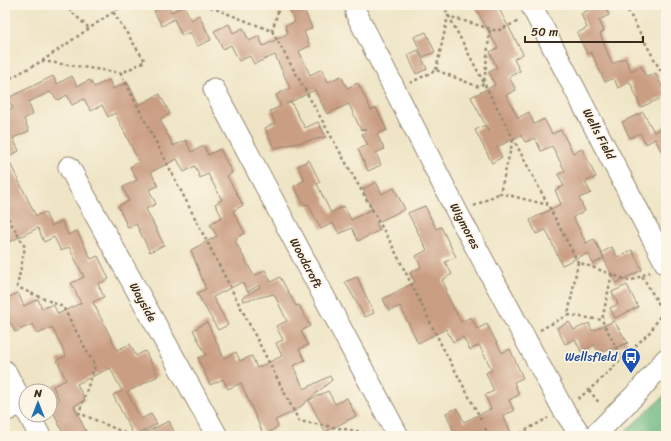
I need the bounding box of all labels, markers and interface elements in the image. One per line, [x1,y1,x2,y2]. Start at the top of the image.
scale bar [525,18,643,44]
text: 50 m [531,21,558,43]
street label: Wells Field [576,104,622,164]
street label: Wigmores [444,199,487,254]
street label: Woodcroft [283,234,329,293]
street label: Wayside [123,278,163,326]
place label: Wellsfield [565,346,618,368]
bus stop icon: Wellsfield [620,346,642,374]
north arrow [18,383,58,423]
text: N [33,384,42,403]

